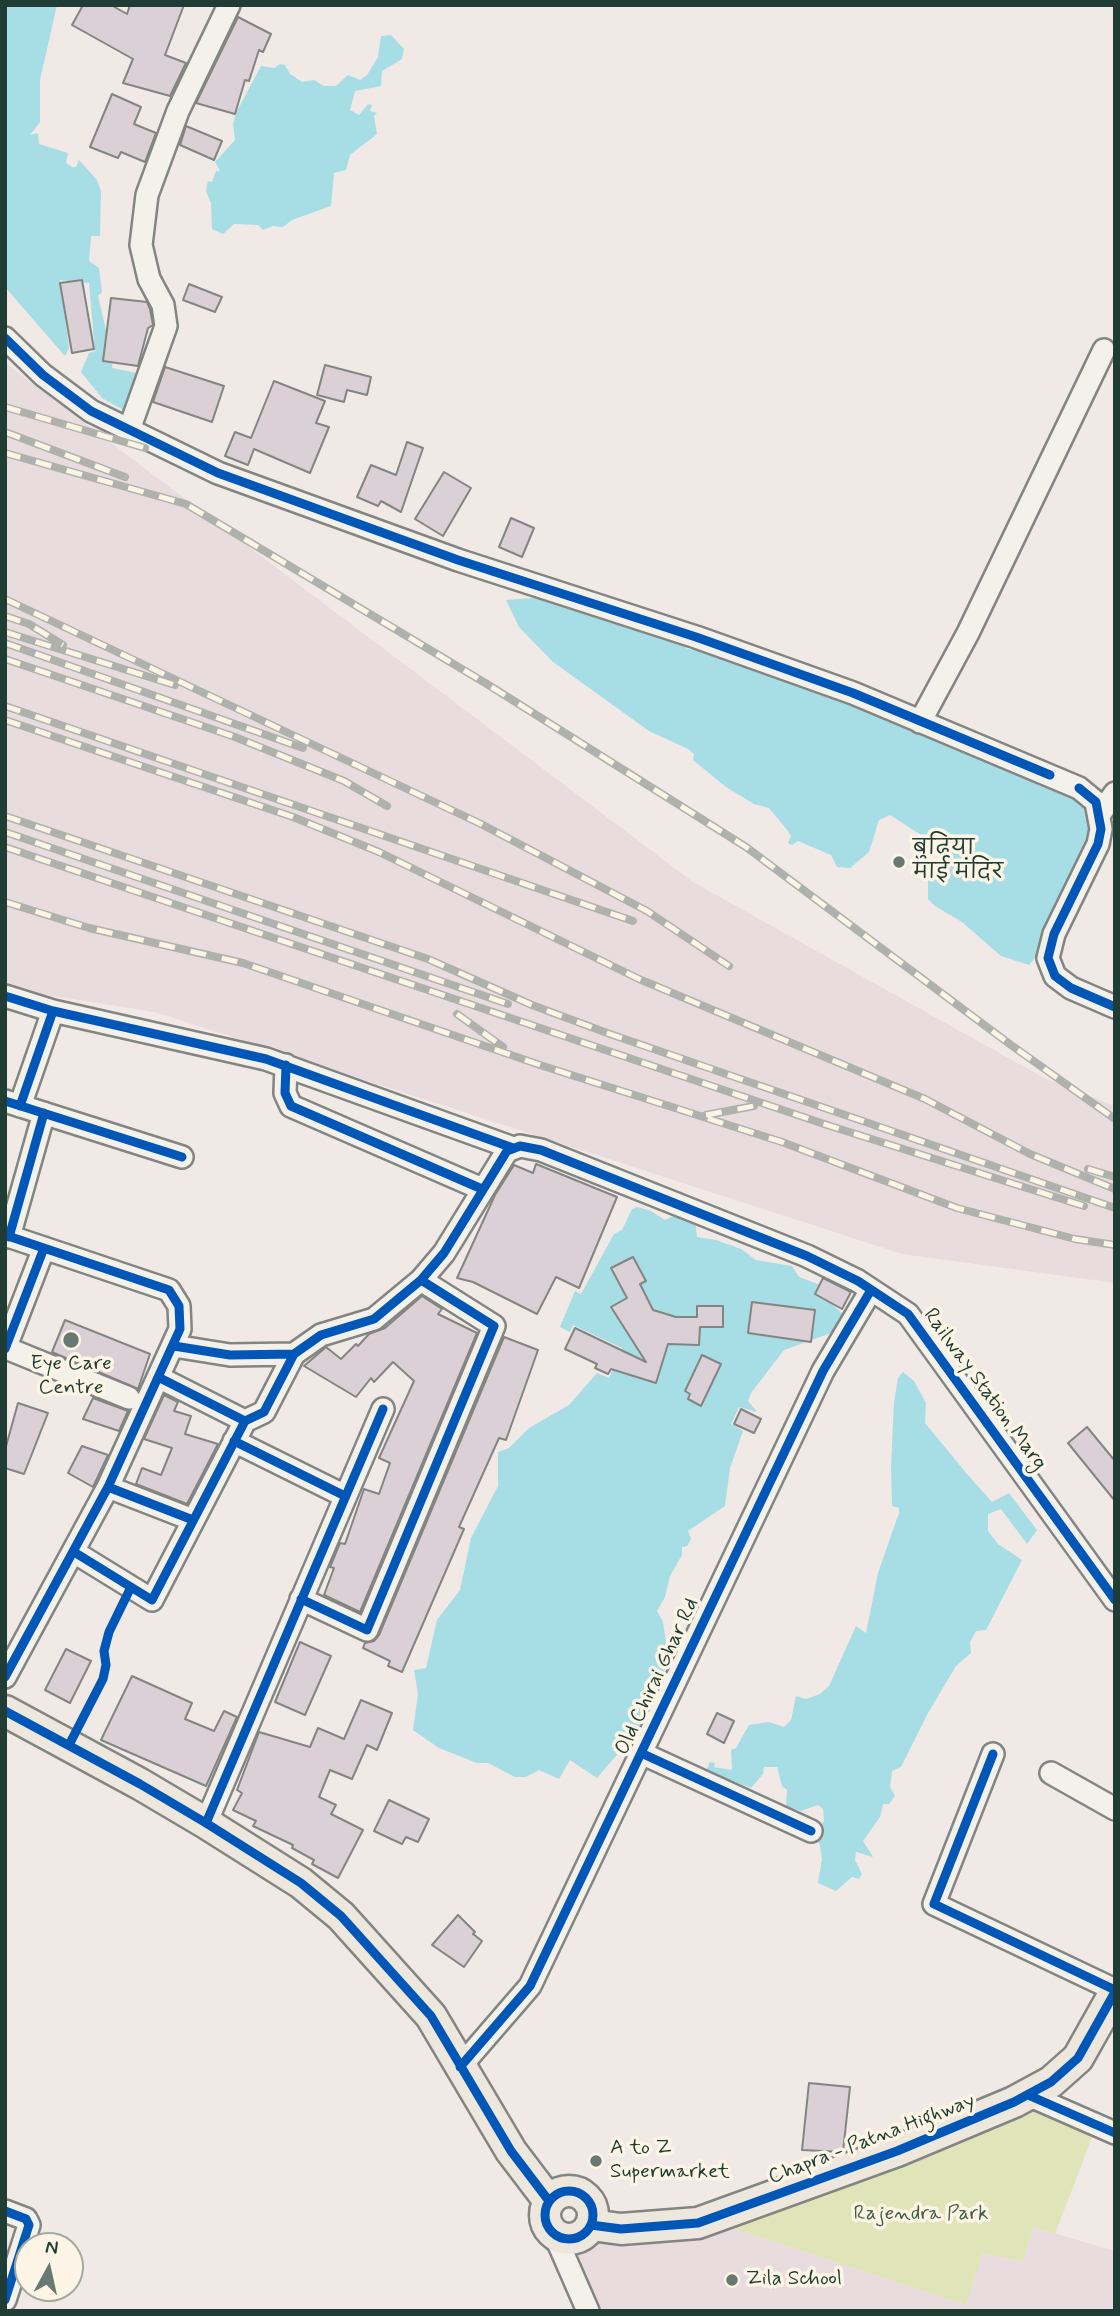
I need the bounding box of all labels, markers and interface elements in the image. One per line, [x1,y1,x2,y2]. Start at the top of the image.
place label: बुढ़िया माई मंदिर [913,837,1003,887]
marker: बुढ़िया माई मंदिर [891,854,907,870]
street label: Railway Station Marg [917,1304,1051,1476]
marker: Eye Care Centre [61,1330,81,1350]
place label: Eye Care Centre [30,1352,112,1402]
street label: Old Chirai Ghar Rd [611,1595,705,1759]
street label: Chapra - Patna Highway [765,2089,979,2191]
place label: A to Z Supermarket [610,2136,730,2186]
marker: A to Z Supermarket [588,2153,604,2169]
park label: Rajendra Park [854,2202,988,2228]
north arrow [14,2232,84,2302]
text: N [44,2234,60,2261]
place label: Zila School [746,2267,842,2293]
marker: Zila School [724,2272,740,2288]

